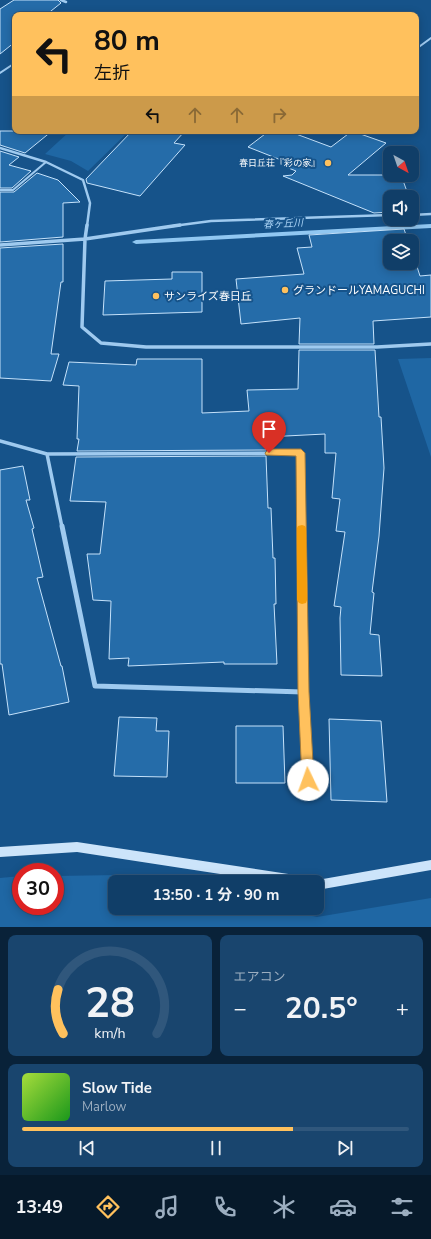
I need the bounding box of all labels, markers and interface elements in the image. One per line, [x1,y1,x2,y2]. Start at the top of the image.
text: 80 m [94,22,160,60]
icon: left [28,28,80,80]
text: 左折 [94,61,130,85]
icon: left [142,104,164,126]
icon: ahead [184,104,206,126]
icon: ahead [226,104,248,126]
icon: right [268,104,290,126]
north arrow [383,146,419,182]
map controls [383,146,419,270]
place label: 春日丘荘『彩の家』 [239,157,320,169]
marker: 春日丘荘『彩の家』 [323,158,333,168]
button: sound [383,190,419,226]
water label: 春ヶ丘川 [263,216,304,232]
button: layers [383,234,419,270]
place label: グランドールYAMAGUCHI [293,283,425,298]
marker: グランドールYAMAGUCHI [280,285,290,295]
place label: サンライズ春日丘 [164,289,252,304]
marker: サンライズ春日丘 [151,291,161,301]
pin [252,412,286,453]
icon: arrive [258,418,280,440]
position arrow [287,759,329,801]
speed limit sign: 30 [12,863,64,915]
text: 13:50 · 1 分 · 90 m [153,885,279,905]
text: エアコン [234,968,286,986]
text: 28 [85,974,135,1031]
text: 20.5° [285,988,358,1029]
text: − [234,994,247,1024]
text: + [396,994,409,1024]
text: km/h [94,1023,125,1042]
text: Slow Tide [82,1078,152,1098]
text: Marlow [82,1098,127,1116]
icon: previous [76,1137,98,1159]
icon: pause [205,1137,227,1159]
icon: next [334,1137,356,1159]
icon: directions [94,1193,122,1221]
icon: music [153,1193,181,1221]
icon: phone [211,1193,239,1221]
icon: climate [270,1193,298,1221]
icon: car [329,1193,357,1221]
icon: filters [388,1193,416,1221]
text: 13:49 [15,1195,63,1219]

